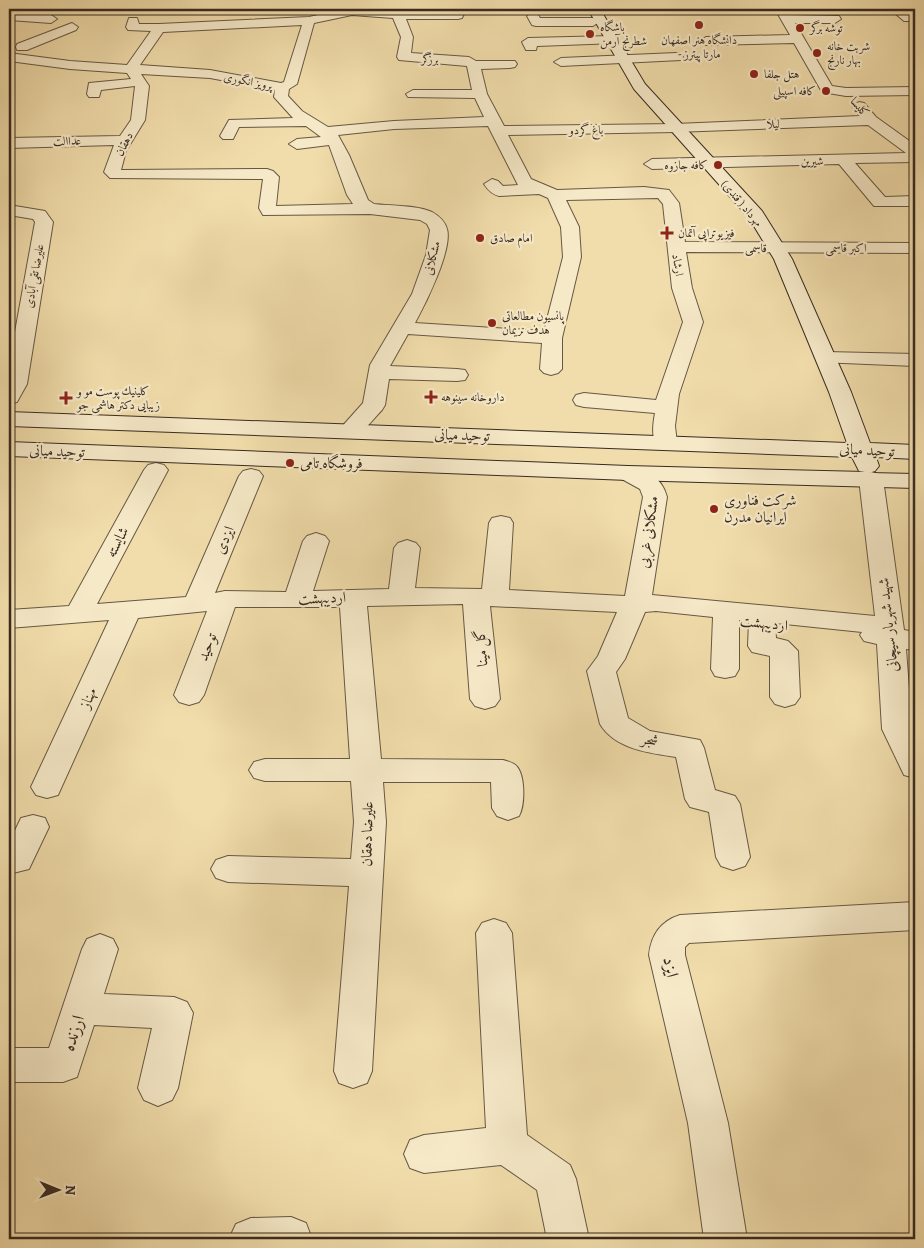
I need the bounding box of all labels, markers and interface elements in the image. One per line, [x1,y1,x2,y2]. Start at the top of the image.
place label: باشگاه شطرنج آرمن [600,19,647,51]
marker: دانشگاه هنر اصفهان - مارتا پیترز [693,19,705,31]
place label: توشه برگر [808,20,843,36]
marker: توشه برگر [794,22,806,34]
marker: باشگاه شطرنج آرمن [584,28,596,40]
place label: دانشگاه هنر اصفهان - مارتا پیترز [661,32,737,63]
place label: شربت خانه بهار نارنج [827,38,870,70]
marker: شربت خانه بهار نارنج [811,47,823,59]
street label: برزگر [419,50,439,67]
place label: هتل جلفا [764,66,799,83]
street label: پرویز انگوری [222,68,276,94]
marker: هتل جلفا [748,68,760,80]
place label: کافه اسپیلی [773,83,816,100]
marker: کافه اسپیلی [820,85,832,97]
street label: کلیسا [847,94,873,120]
street label: لیلا [766,116,780,132]
street label: باغ گردو [567,122,603,141]
street label: دهقان [111,129,137,159]
street label: عداالت [53,133,82,149]
street label: شیرین [800,153,824,169]
place label: کافه جازوه [664,157,708,173]
marker: کافه جازوه [712,159,724,171]
street label: مهرداد ( قندی) [718,176,767,230]
place label: فیزیوتراپی آتمان [678,225,735,242]
marker: فیزیوتراپی آتمان [660,226,674,240]
place label: امام صادق [490,230,533,249]
marker: امام صادق [474,232,486,244]
street label: مشکلانی [420,239,444,277]
street label: قاسمی [745,240,767,257]
street label: اکبر قاسمی [825,240,867,257]
street label: علیرضا تقی آبادی [20,242,49,309]
street label: ارشاد [668,253,688,278]
place label: پانسیون مطالعاتی هدف نریمان [502,308,565,338]
marker: پانسیون مطالعاتی هدف نریمان [486,317,498,329]
place label: كلينيك پوست مو و زيبايى دکتر هاشمی جو [75,383,160,414]
place label: داروخانه سینوهه [441,389,505,405]
marker: كلينيك پوست مو و زيبايى دکتر هاشمی جو [59,391,73,405]
marker: داروخانه سینوهه [425,391,437,403]
street label: توحید میانی [434,424,490,446]
street label: توحید میانی [839,439,895,461]
street label: توحید میانی [29,440,85,462]
place label: فروشگاه تامی [300,453,363,473]
marker: فروشگاه تامی [284,457,296,469]
place label: شرکت فناوری ایرانیان مدرن [724,490,796,527]
street label: مشکلانی غربی [633,495,664,570]
marker: شرکت فناوری ایرانیان مدرن [708,503,720,515]
street label: شایسته [101,523,133,561]
street label: ایزدی [209,523,239,557]
street label: شهید شهریار سیچانی [873,577,903,673]
street label: اردیبهشت [297,587,347,609]
street label: اردیبهشت [739,611,789,635]
street label: گل مینا [469,628,493,668]
street label: توحید [193,630,222,664]
street label: مهناز [74,684,102,713]
street label: شجر [638,728,660,752]
street label: علیرضا دهقان [356,801,378,867]
street label: ایزد [657,955,685,979]
street label: ارزنده [56,1012,90,1054]
north arrow [32,1166,82,1216]
text: N [61,1185,80,1195]

